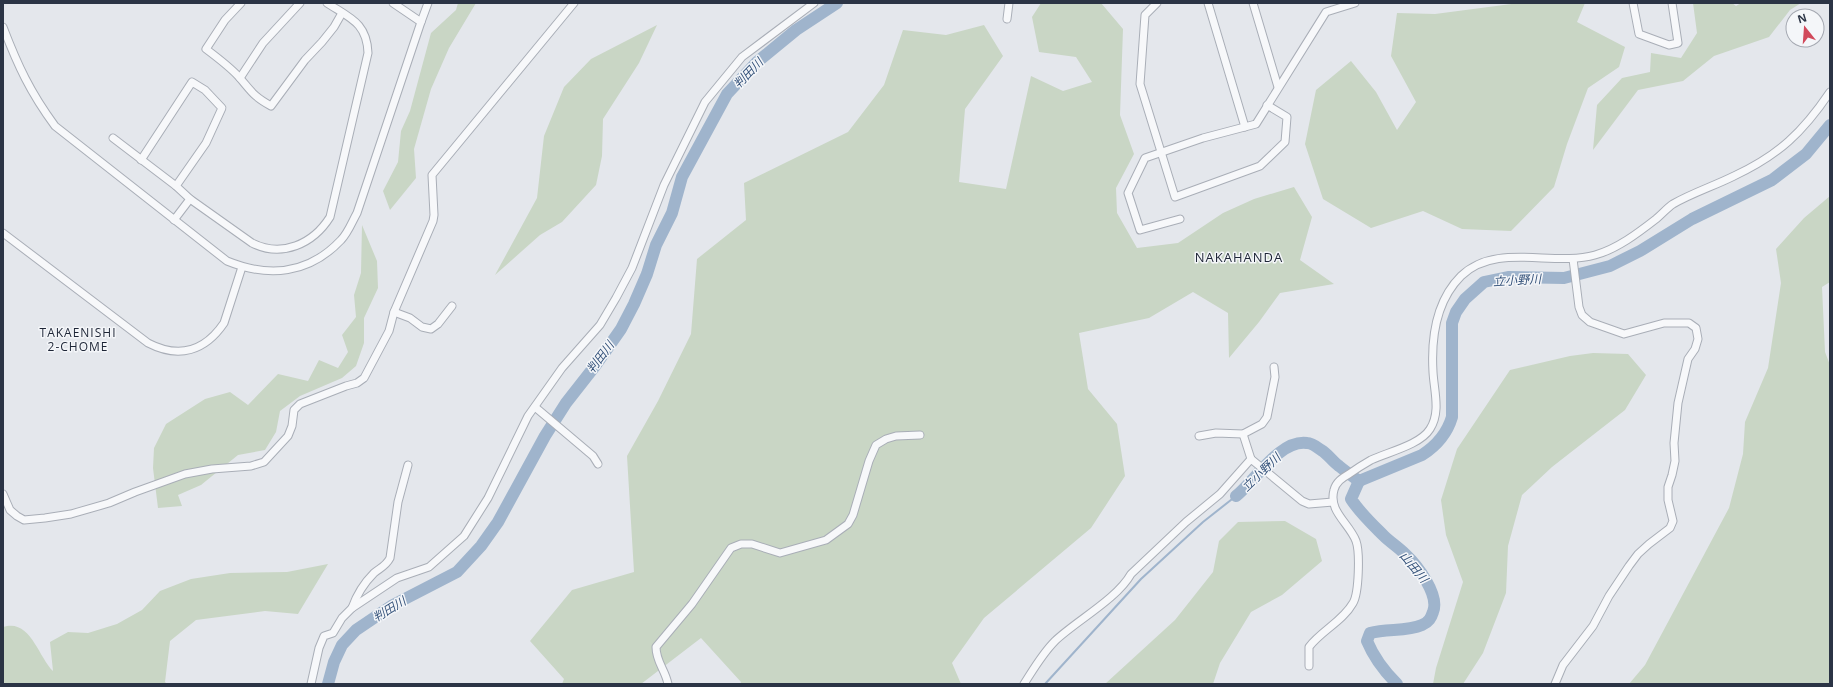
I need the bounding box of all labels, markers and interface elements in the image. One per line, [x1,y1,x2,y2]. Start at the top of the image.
north arrow [1785,8,1825,48]
text: N [1795,9,1808,26]
water label: 判田川 [729,53,768,92]
district label: NAKAHANDA [1195,248,1283,266]
water label: 立小野川 [1493,270,1543,290]
district label: TAKAENISHI 2-CHOME [40,324,116,355]
water label: 判田川 [582,336,619,376]
water label: 立小野川 [1238,448,1286,495]
water label: 山田川 [1396,548,1433,588]
water label: 判田川 [369,591,411,626]

